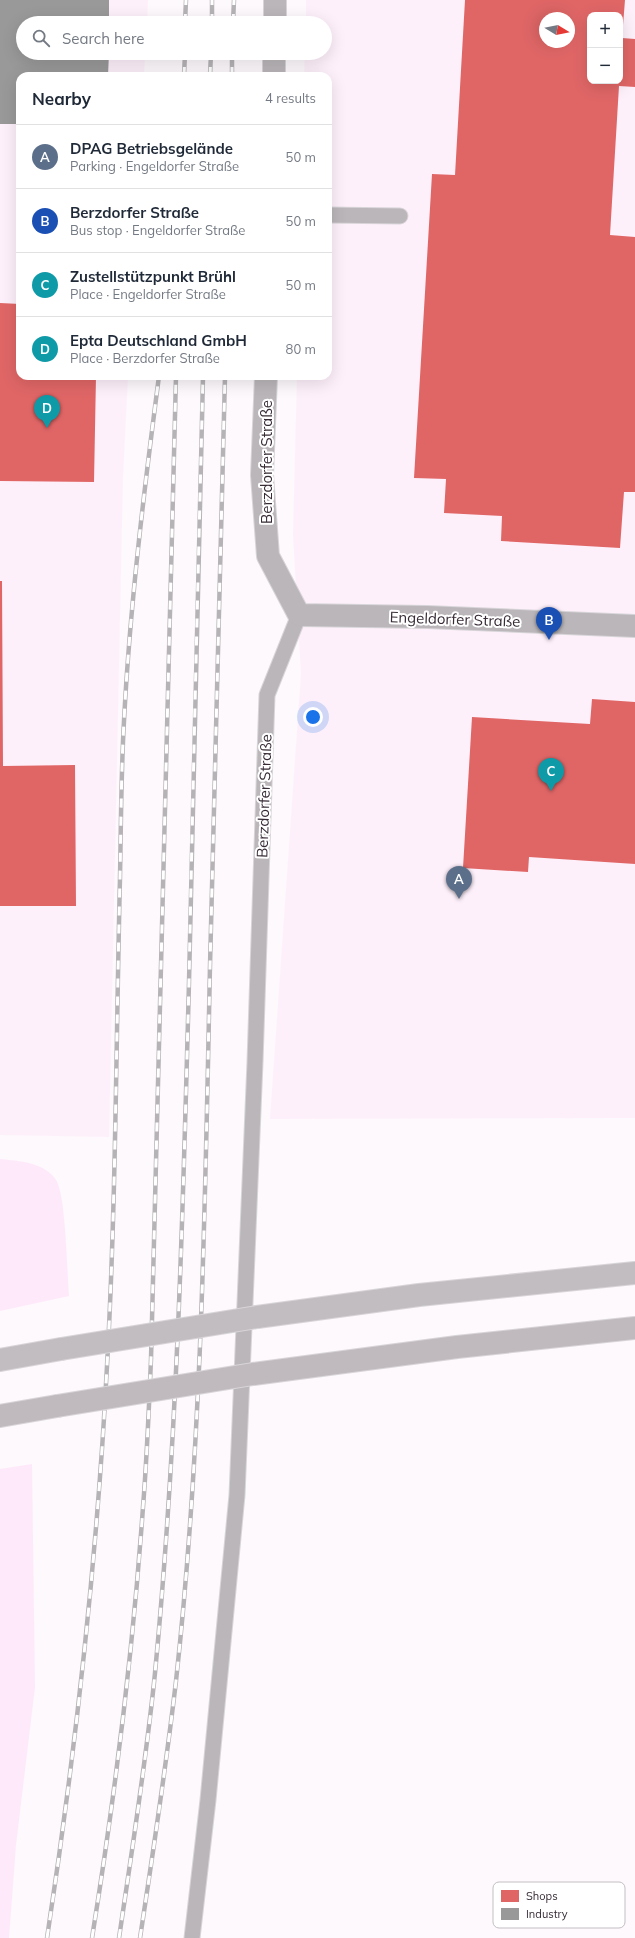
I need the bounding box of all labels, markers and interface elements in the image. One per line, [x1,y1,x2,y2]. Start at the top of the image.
north arrow [539,12,575,48]
map controls [587,12,623,84]
button: + [587,12,623,48]
search box [16,16,332,60]
icon: search [30,27,52,49]
text: Search here [62,29,144,48]
button: − [587,48,623,84]
text: Nearby [32,88,91,109]
text: 4 results [265,90,316,106]
text: DPAG Betriebsgelände [70,139,233,158]
text: A [40,149,50,165]
text: 50 m [286,149,316,165]
text: Parking · Engeldorfer Straße [70,158,239,174]
text: Berzdorfer Straße [70,203,199,222]
text: B [41,213,49,229]
text: 50 m [286,213,316,229]
text: Bus stop · Engeldorfer Straße [70,222,245,238]
text: Zustellstützpunkt Brühl [70,267,236,286]
text: C [41,277,49,293]
text: 50 m [286,277,316,293]
text: Place · Engeldorfer Straße [70,286,226,302]
text: Epta Deutschland GmbH [70,331,247,350]
text: D [40,341,50,357]
text: 80 m [286,341,316,357]
text: Place · Berzdorfer Straße [70,350,220,366]
pin: D [34,395,60,428]
street label: Berzdorfer Straße [257,400,276,524]
street label: Engeldorfer Straße [389,607,521,631]
pin: B [536,607,562,640]
your location [303,707,323,727]
street label: Berzdorfer Straße [252,734,276,858]
pin: C [538,758,564,791]
pin: A [446,866,472,899]
legend [493,1882,625,1928]
text: Shops [526,1889,558,1903]
text: Industry [526,1907,568,1921]

